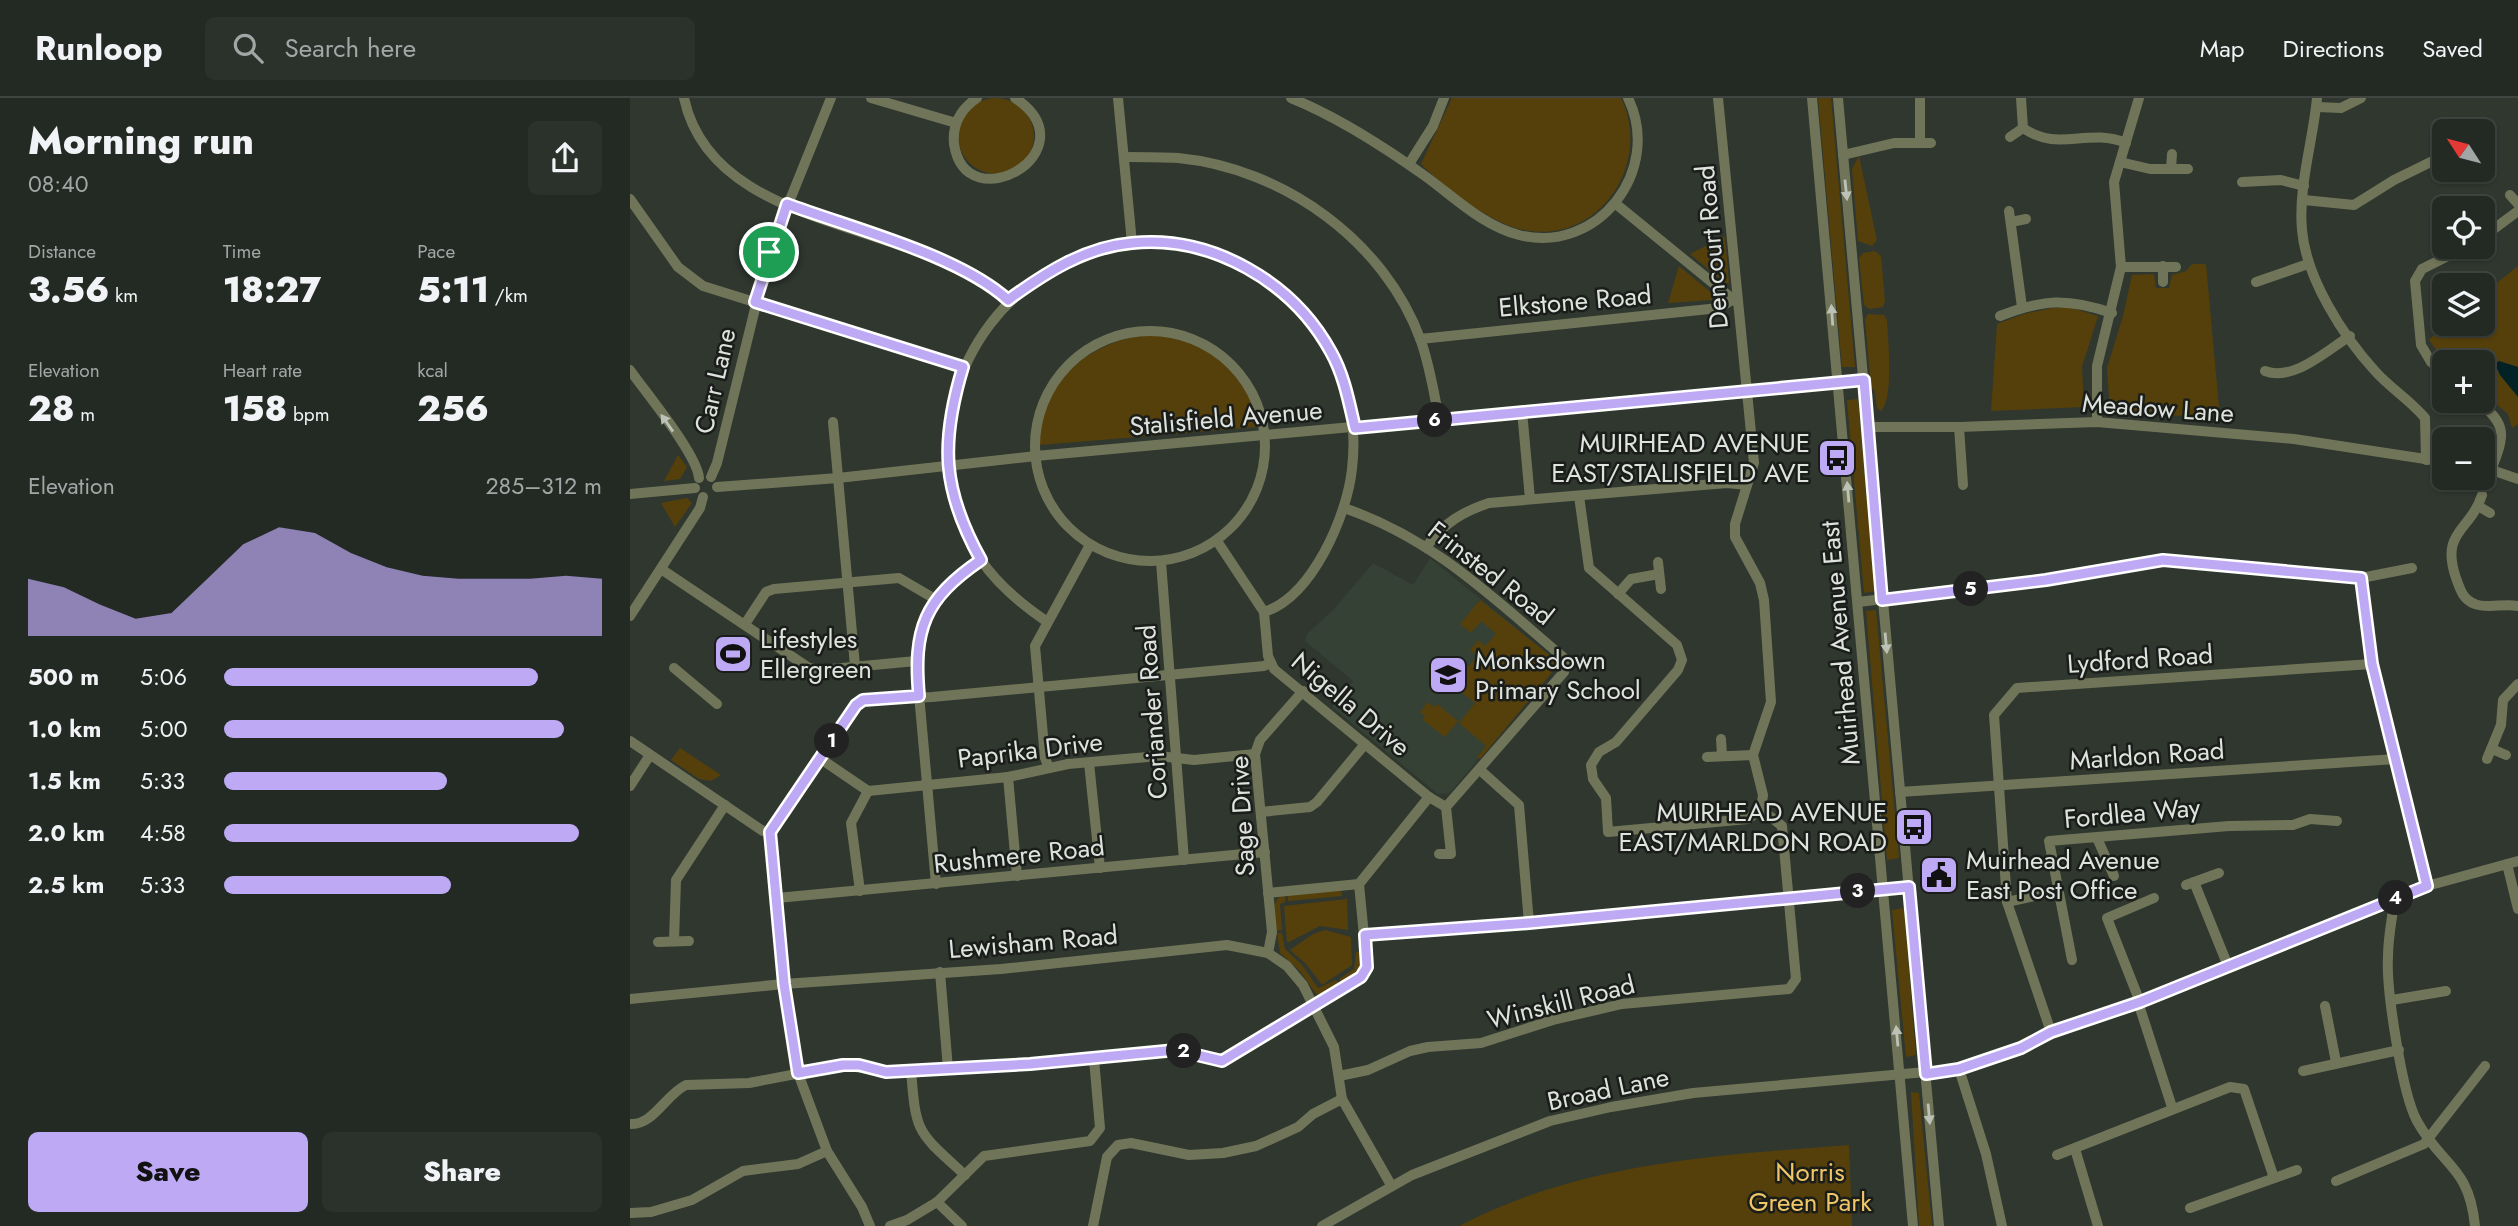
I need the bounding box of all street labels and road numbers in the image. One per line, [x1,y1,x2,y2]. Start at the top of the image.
street label: Dencourt Road [1686,164,1738,330]
street label: Elkstone Road [1497,275,1653,327]
street label: Carr Lane [684,324,746,438]
street label: Meadow Lane [2081,384,2235,432]
street label: Stalisfield Avenue [1128,391,1324,445]
street label: Frinsted Road [1420,512,1562,634]
street label: Muirhead Avenue East [1810,519,1870,767]
street label: Coriander Road [1127,623,1177,801]
street label: Lydford Road [2066,635,2214,683]
street label: Nigella Drive [1283,643,1419,765]
street label: Paprika Drive [955,722,1105,778]
street label: Marldon Road [2068,731,2226,779]
street label: Sage Drive [1220,755,1264,877]
street label: Fordlea Way [2062,788,2202,838]
street label: Rushmere Road [932,827,1106,883]
street label: Lewisham Road [947,916,1119,968]
street label: Winskill Road [1483,965,1639,1039]
street label: Broad Lane [1544,1058,1672,1120]

